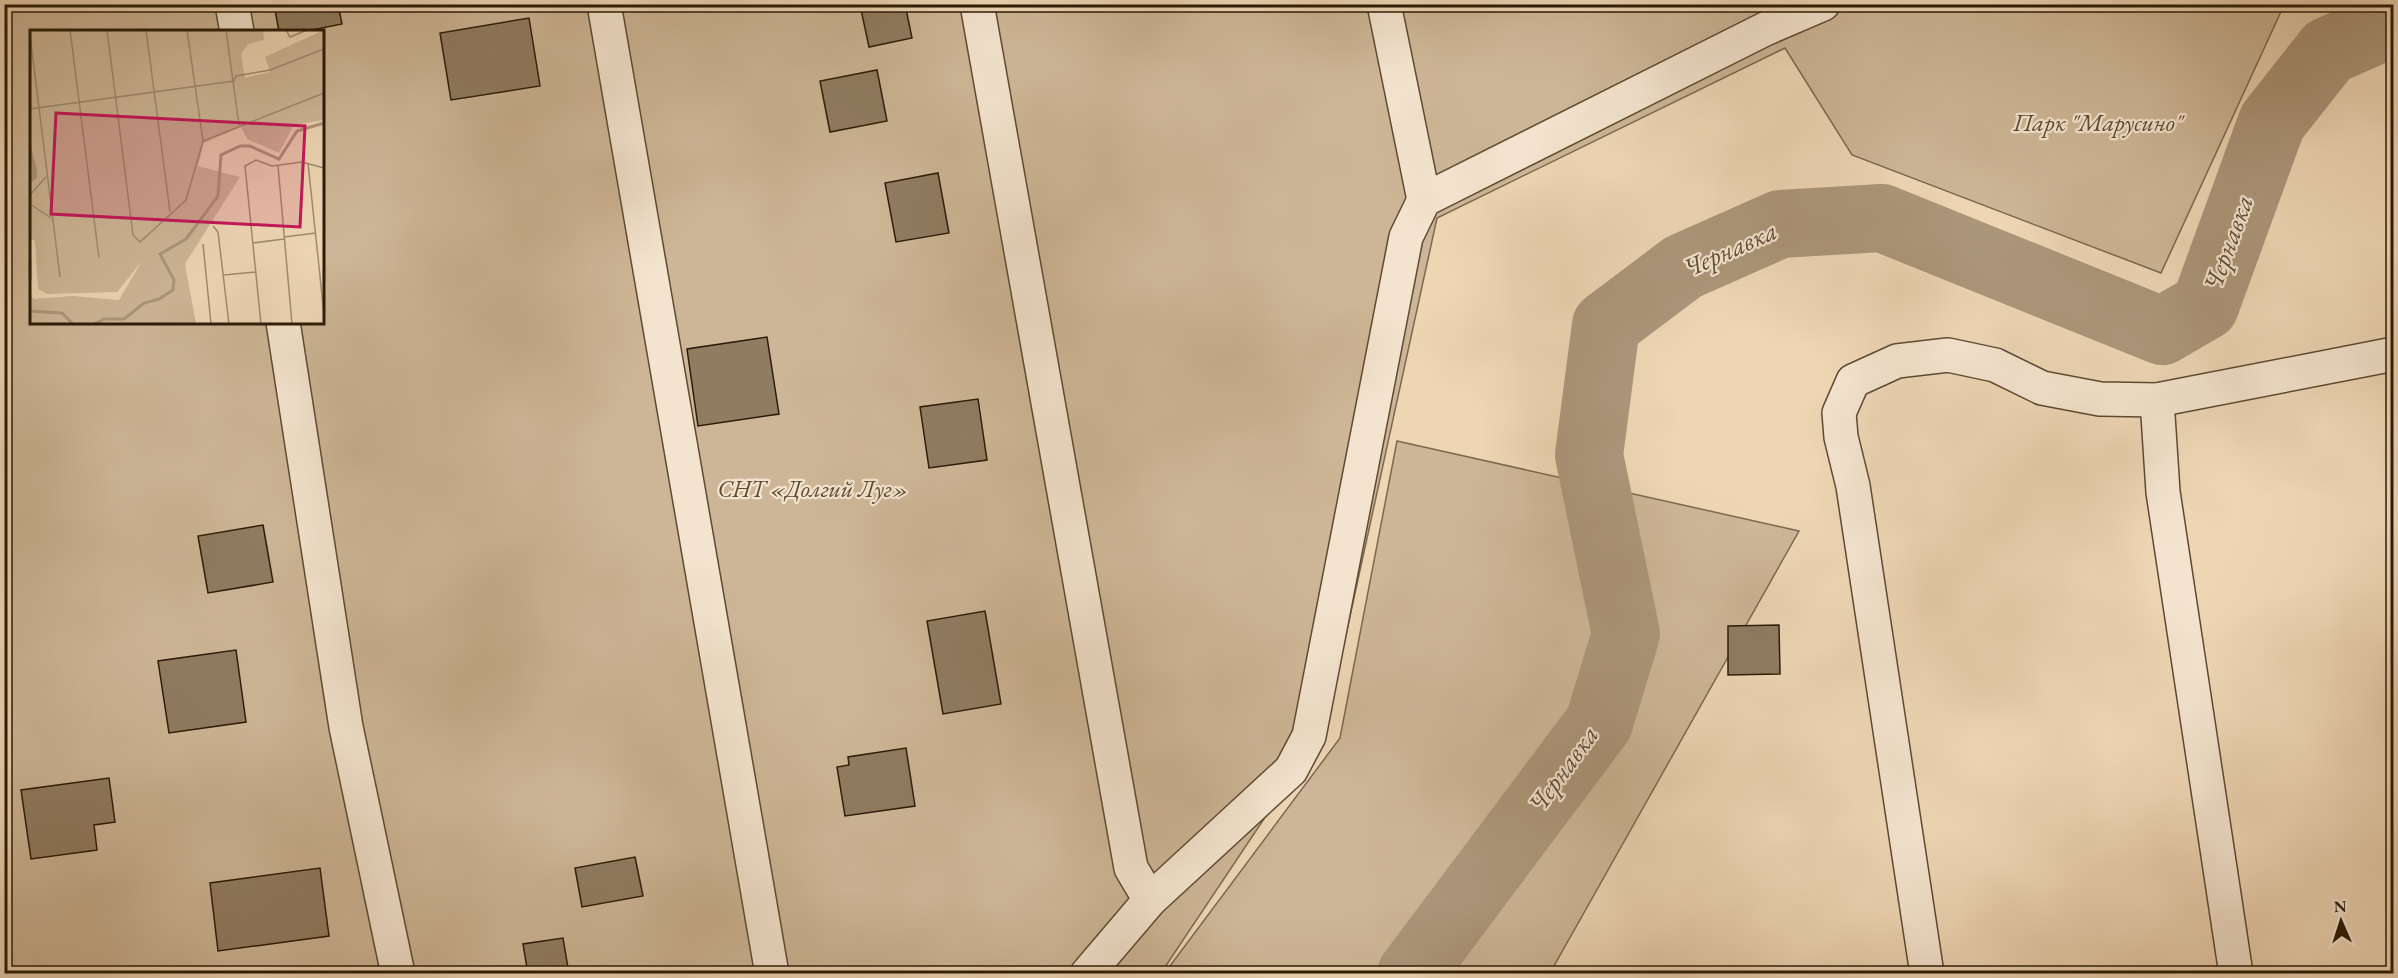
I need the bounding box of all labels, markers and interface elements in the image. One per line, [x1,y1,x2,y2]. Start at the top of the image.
inset map [30,30,324,324]
park label: Парк "Марусино" [2012,107,2185,138]
water label: Чернавка [2195,191,2261,295]
water label: Чернавка [1678,213,1782,285]
park label: СНТ «Долгий Луг» [717,473,909,504]
water label: Чернавка [1520,719,1606,819]
north arrow [2311,891,2371,951]
text: N [2333,896,2347,917]

